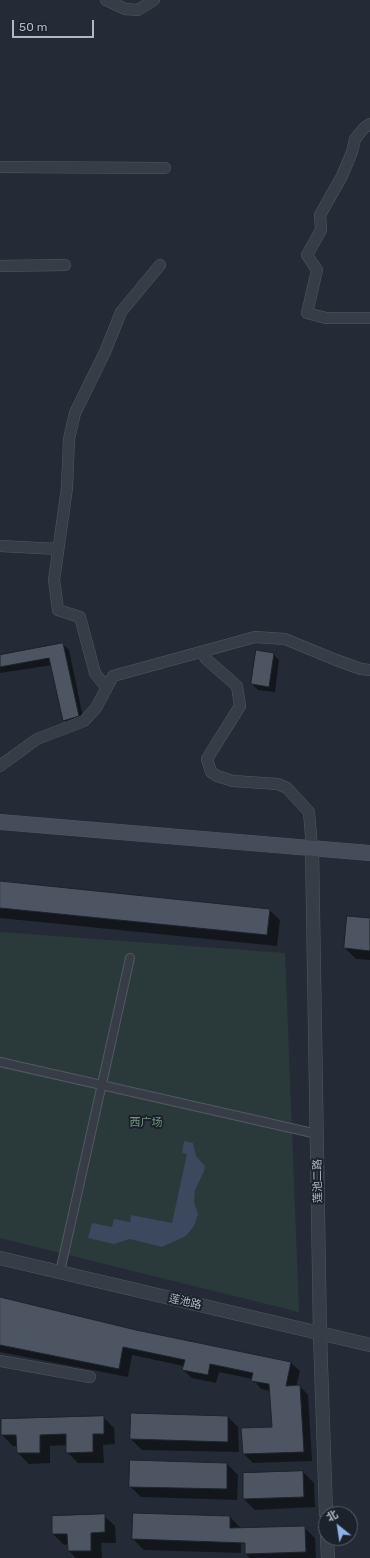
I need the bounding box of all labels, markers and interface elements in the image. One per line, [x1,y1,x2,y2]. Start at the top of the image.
scale bar [14,12,96,38]
text: 50 m [19,20,47,34]
park label: 西广场 [130,1116,162,1130]
street label: 莲池二路 [311,1159,325,1203]
street label: 莲池路 [167,1292,203,1312]
north arrow [318,1506,358,1546]
text: 北 [324,1508,340,1524]

